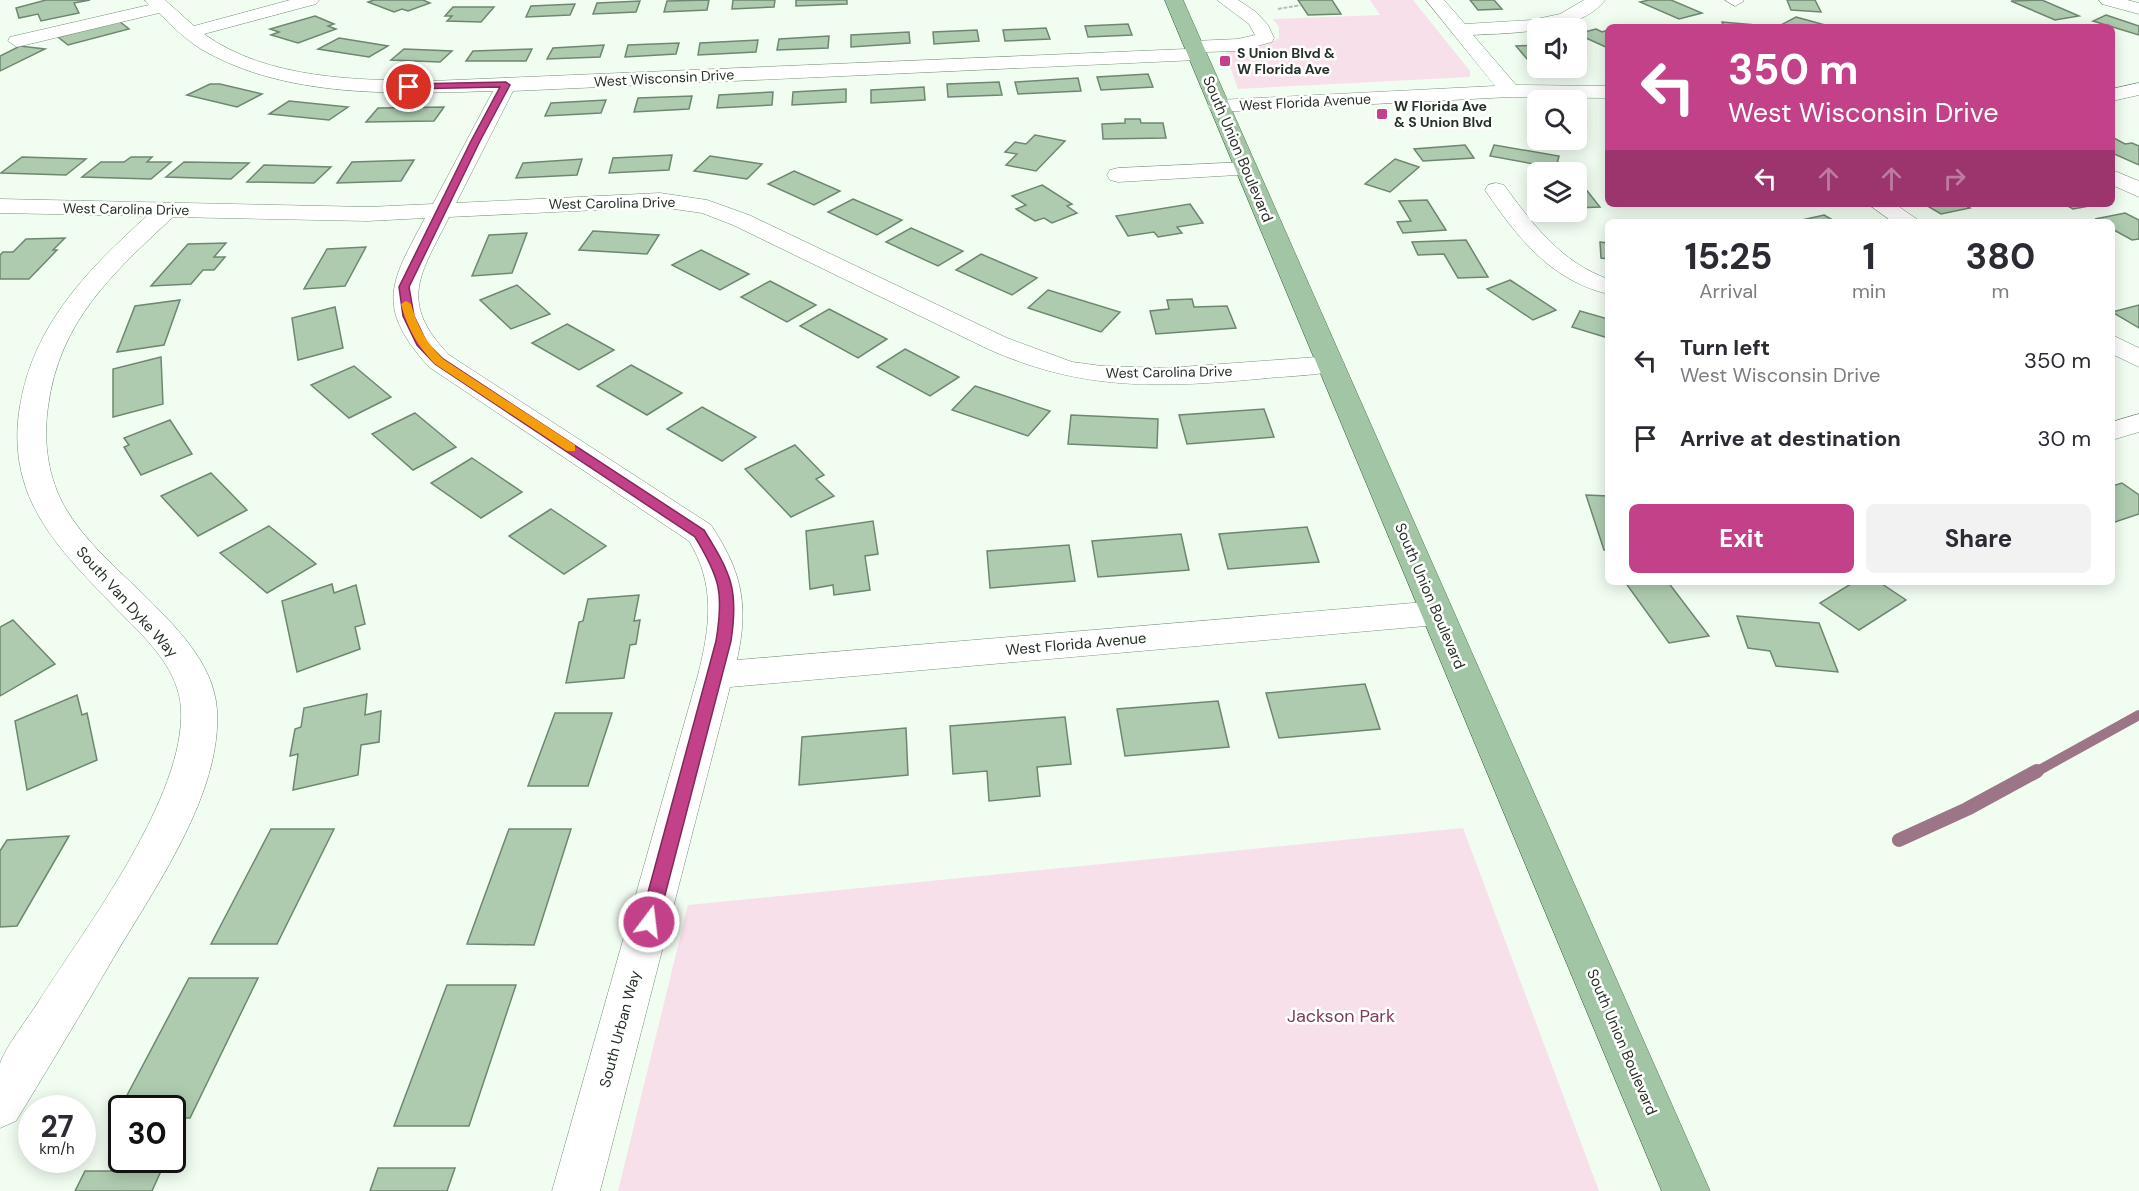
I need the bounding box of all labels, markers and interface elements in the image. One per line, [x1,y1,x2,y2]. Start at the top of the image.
map controls [1527,18,1587,222]
button: sound [1527,18,1587,78]
text: 350 m [1728,42,1858,97]
place label: S Union Blvd & W Florida Ave [1237,44,1335,78]
icon: left [1629,48,1707,126]
marker: S Union Blvd & W Florida Ave [1218,54,1232,68]
pin [383,61,434,112]
street label: West Wisconsin Drive [593,65,735,91]
icon: arrive [392,70,425,103]
street label: South Union Boulevard [1198,73,1278,225]
street label: West Florida Avenue [1239,90,1371,114]
button: search [1527,90,1587,150]
text: West Wisconsin Drive [1728,95,1999,130]
place label: W Florida Ave & S Union Blvd [1394,97,1492,131]
marker: W Florida Ave & S Union Blvd [1375,107,1389,121]
button: layers [1527,162,1587,222]
icon: left [1749,162,1782,195]
icon: ahead [1812,162,1845,195]
icon: ahead [1875,162,1908,195]
icon: right [1938,162,1971,195]
street label: West Carolina Drive [549,193,675,213]
street label: West Carolina Drive [63,199,189,219]
text: 15:25 [1685,233,1772,280]
text: 1 [1862,233,1876,280]
text: 380 [1966,233,2035,280]
text: Arrival [1699,278,1758,304]
text: min [1852,278,1886,304]
text: m [1992,278,2009,304]
text: Turn left [1680,333,1770,362]
icon: left [1629,344,1662,377]
text: 350 m [2024,346,2091,375]
street label: West Carolina Drive [1106,362,1232,382]
text: West Wisconsin Drive [1680,362,1880,388]
icon: arrive [1629,422,1662,455]
text: Arrive at destination [1680,424,1901,453]
text: 30 m [2037,424,2091,453]
button: Exit [1629,504,1854,573]
button: Share [1866,504,2091,573]
street label: South Union Boulevard [1390,520,1470,672]
street label: South Van Dyke Way [72,542,183,662]
street label: West Florida Avenue [1005,628,1147,660]
position arrow [617,890,681,954]
street label: South Union Boulevard [1582,966,1662,1118]
street label: South Urban Way [595,968,645,1090]
park label: Jackson Park [1287,1004,1395,1028]
speed limit sign: 30 [108,1095,186,1173]
text: 27 [40,1107,74,1146]
text: km/h [39,1139,75,1159]

